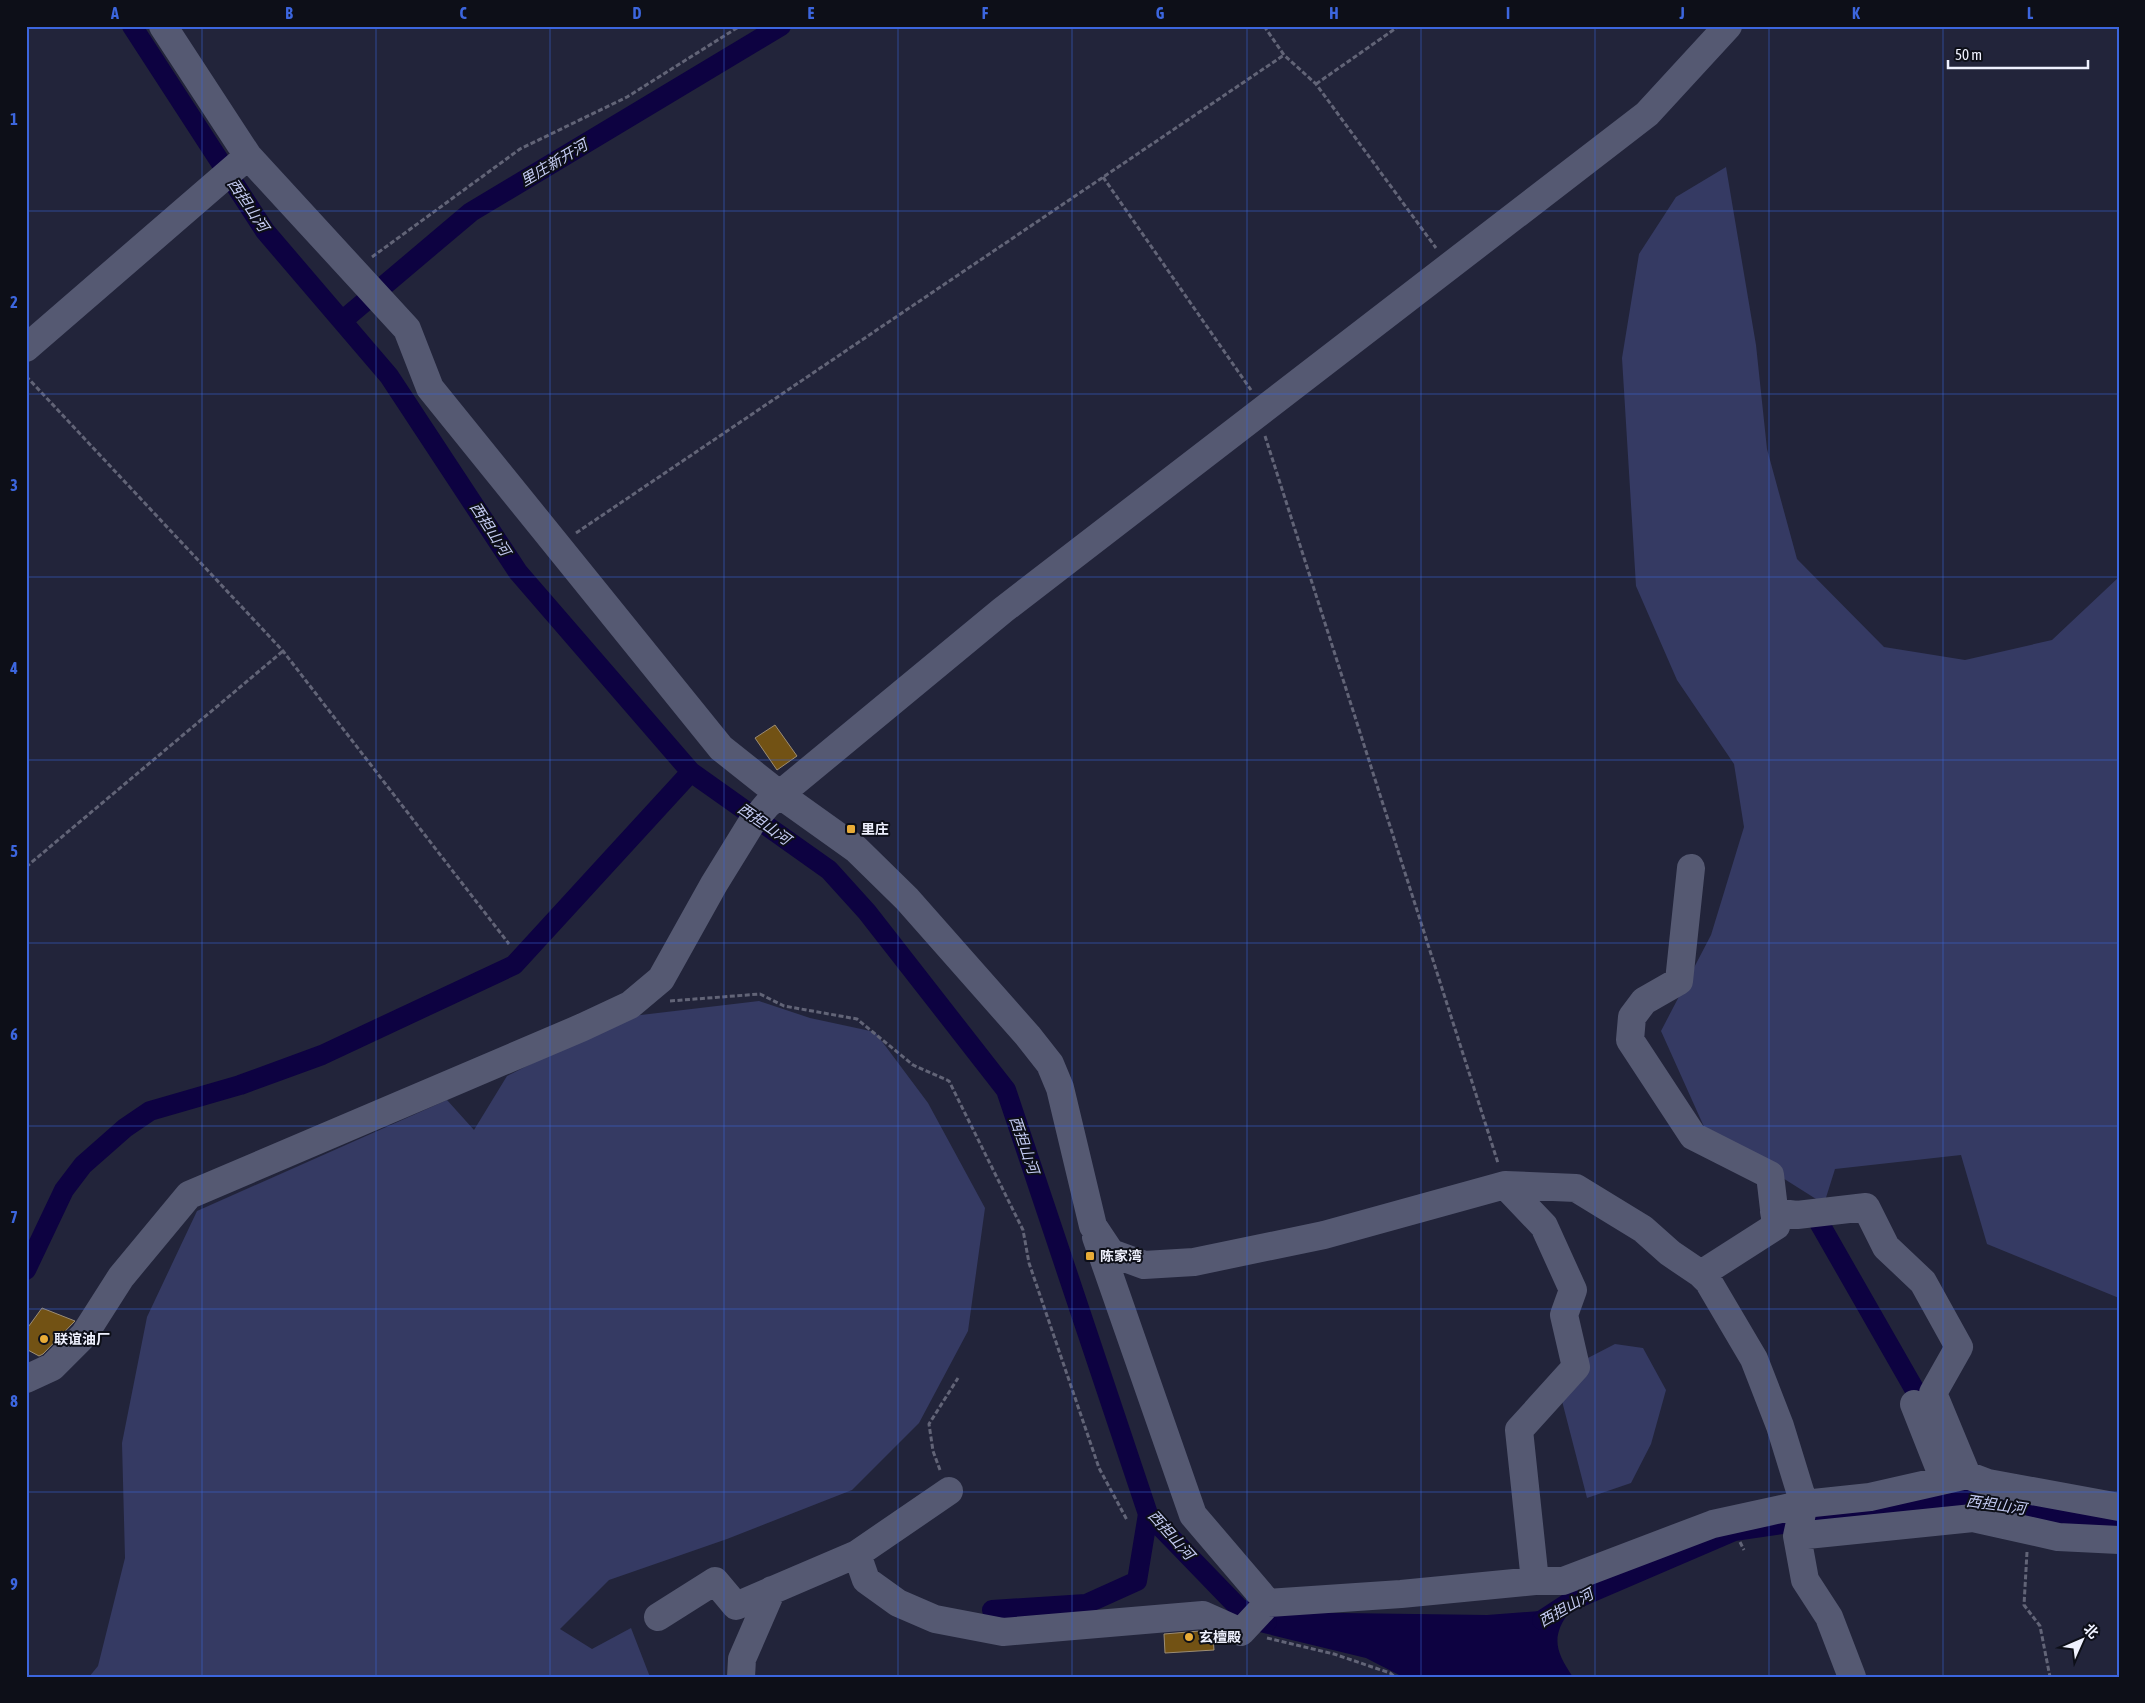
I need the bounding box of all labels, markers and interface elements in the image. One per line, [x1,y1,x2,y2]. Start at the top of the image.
text: A [110,4,119,22]
text: B [285,4,293,22]
text: C [459,4,467,22]
text: D [633,4,642,22]
text: E [808,4,815,22]
text: F [982,4,989,22]
text: G [1156,4,1165,22]
text: H [1329,4,1339,22]
text: I [1506,4,1510,22]
text: J [1678,4,1685,22]
text: K [1852,4,1860,22]
text: L [2027,4,2034,22]
scale bar [1948,38,2088,70]
text: 50 m [1955,46,1982,63]
text: 1 [10,110,18,128]
water label: 里庄新开河 [517,134,593,189]
water label: 西担山河 [225,175,274,237]
text: 2 [10,293,18,311]
text: 3 [10,476,18,494]
water label: 西担山河 [467,499,516,561]
text: 4 [9,659,18,677]
water label: 西担山河 [735,799,796,849]
place label: 里庄 [861,821,889,837]
marker: 里庄 [845,823,857,835]
text: 5 [10,842,18,860]
text: 6 [10,1025,18,1043]
water label: 西担山河 [1007,1114,1043,1179]
text: 7 [10,1208,18,1226]
place label: 陈家湾 [1100,1248,1142,1264]
marker: 陈家湾 [1084,1250,1096,1262]
place label: 联谊油厂 [54,1331,110,1347]
marker: 联谊油厂 [38,1333,50,1345]
text: 8 [10,1392,18,1410]
water label: 西担山河 [1965,1492,2030,1518]
water label: 西担山河 [1145,1507,1200,1565]
text: 9 [10,1575,18,1593]
water label: 西担山河 [1536,1584,1599,1630]
north arrow [2058,1616,2108,1666]
text: 北 [2081,1620,2102,1641]
place label: 玄檀殿 [1199,1629,1241,1645]
marker: 玄檀殿 [1183,1631,1195,1643]

